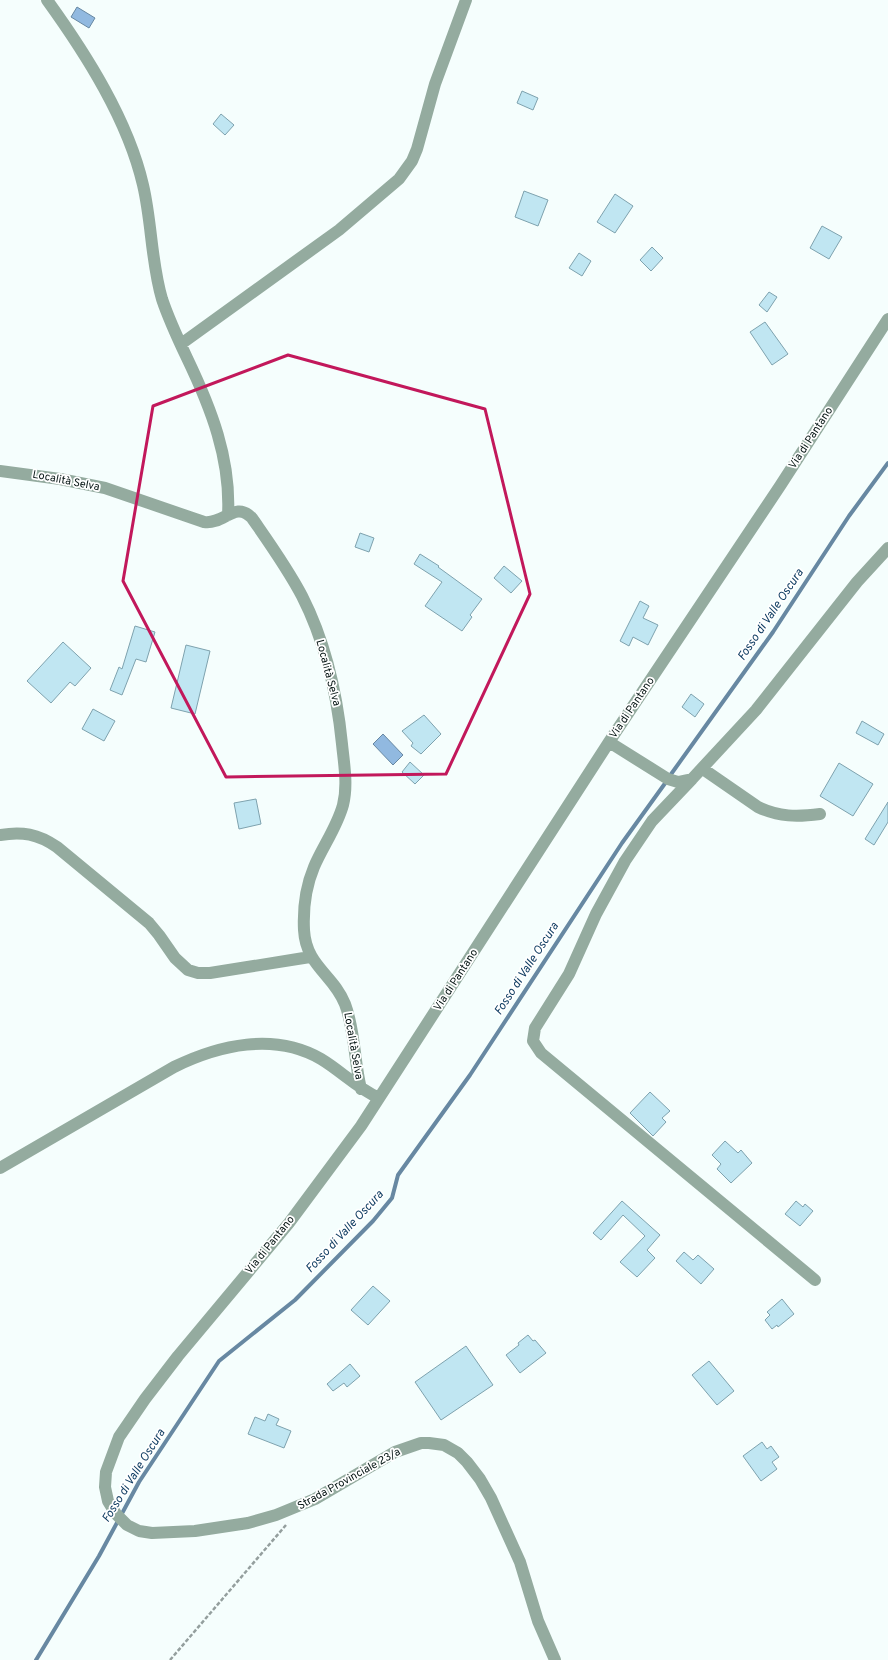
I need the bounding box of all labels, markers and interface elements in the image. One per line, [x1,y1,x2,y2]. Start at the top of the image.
street label: Via di Pantano [786,404,836,472]
street label: Località Selva [31,468,101,494]
water label: Fosso di Valle Oscura [734,565,808,664]
street label: Località Selva [312,638,344,708]
street label: Via di Pantano [606,675,658,741]
water label: Fosso di Valle Oscura [491,919,563,1018]
street label: Via di Pantano [431,946,481,1014]
street label: Località Selva [340,1011,366,1081]
water label: Fosso di Valle Oscura [303,1187,388,1277]
street label: Via di Pantano [242,1213,298,1277]
water label: Fosso di Valle Oscura [99,1426,170,1526]
street label: Strada Provinciale 23/a [295,1445,403,1513]

